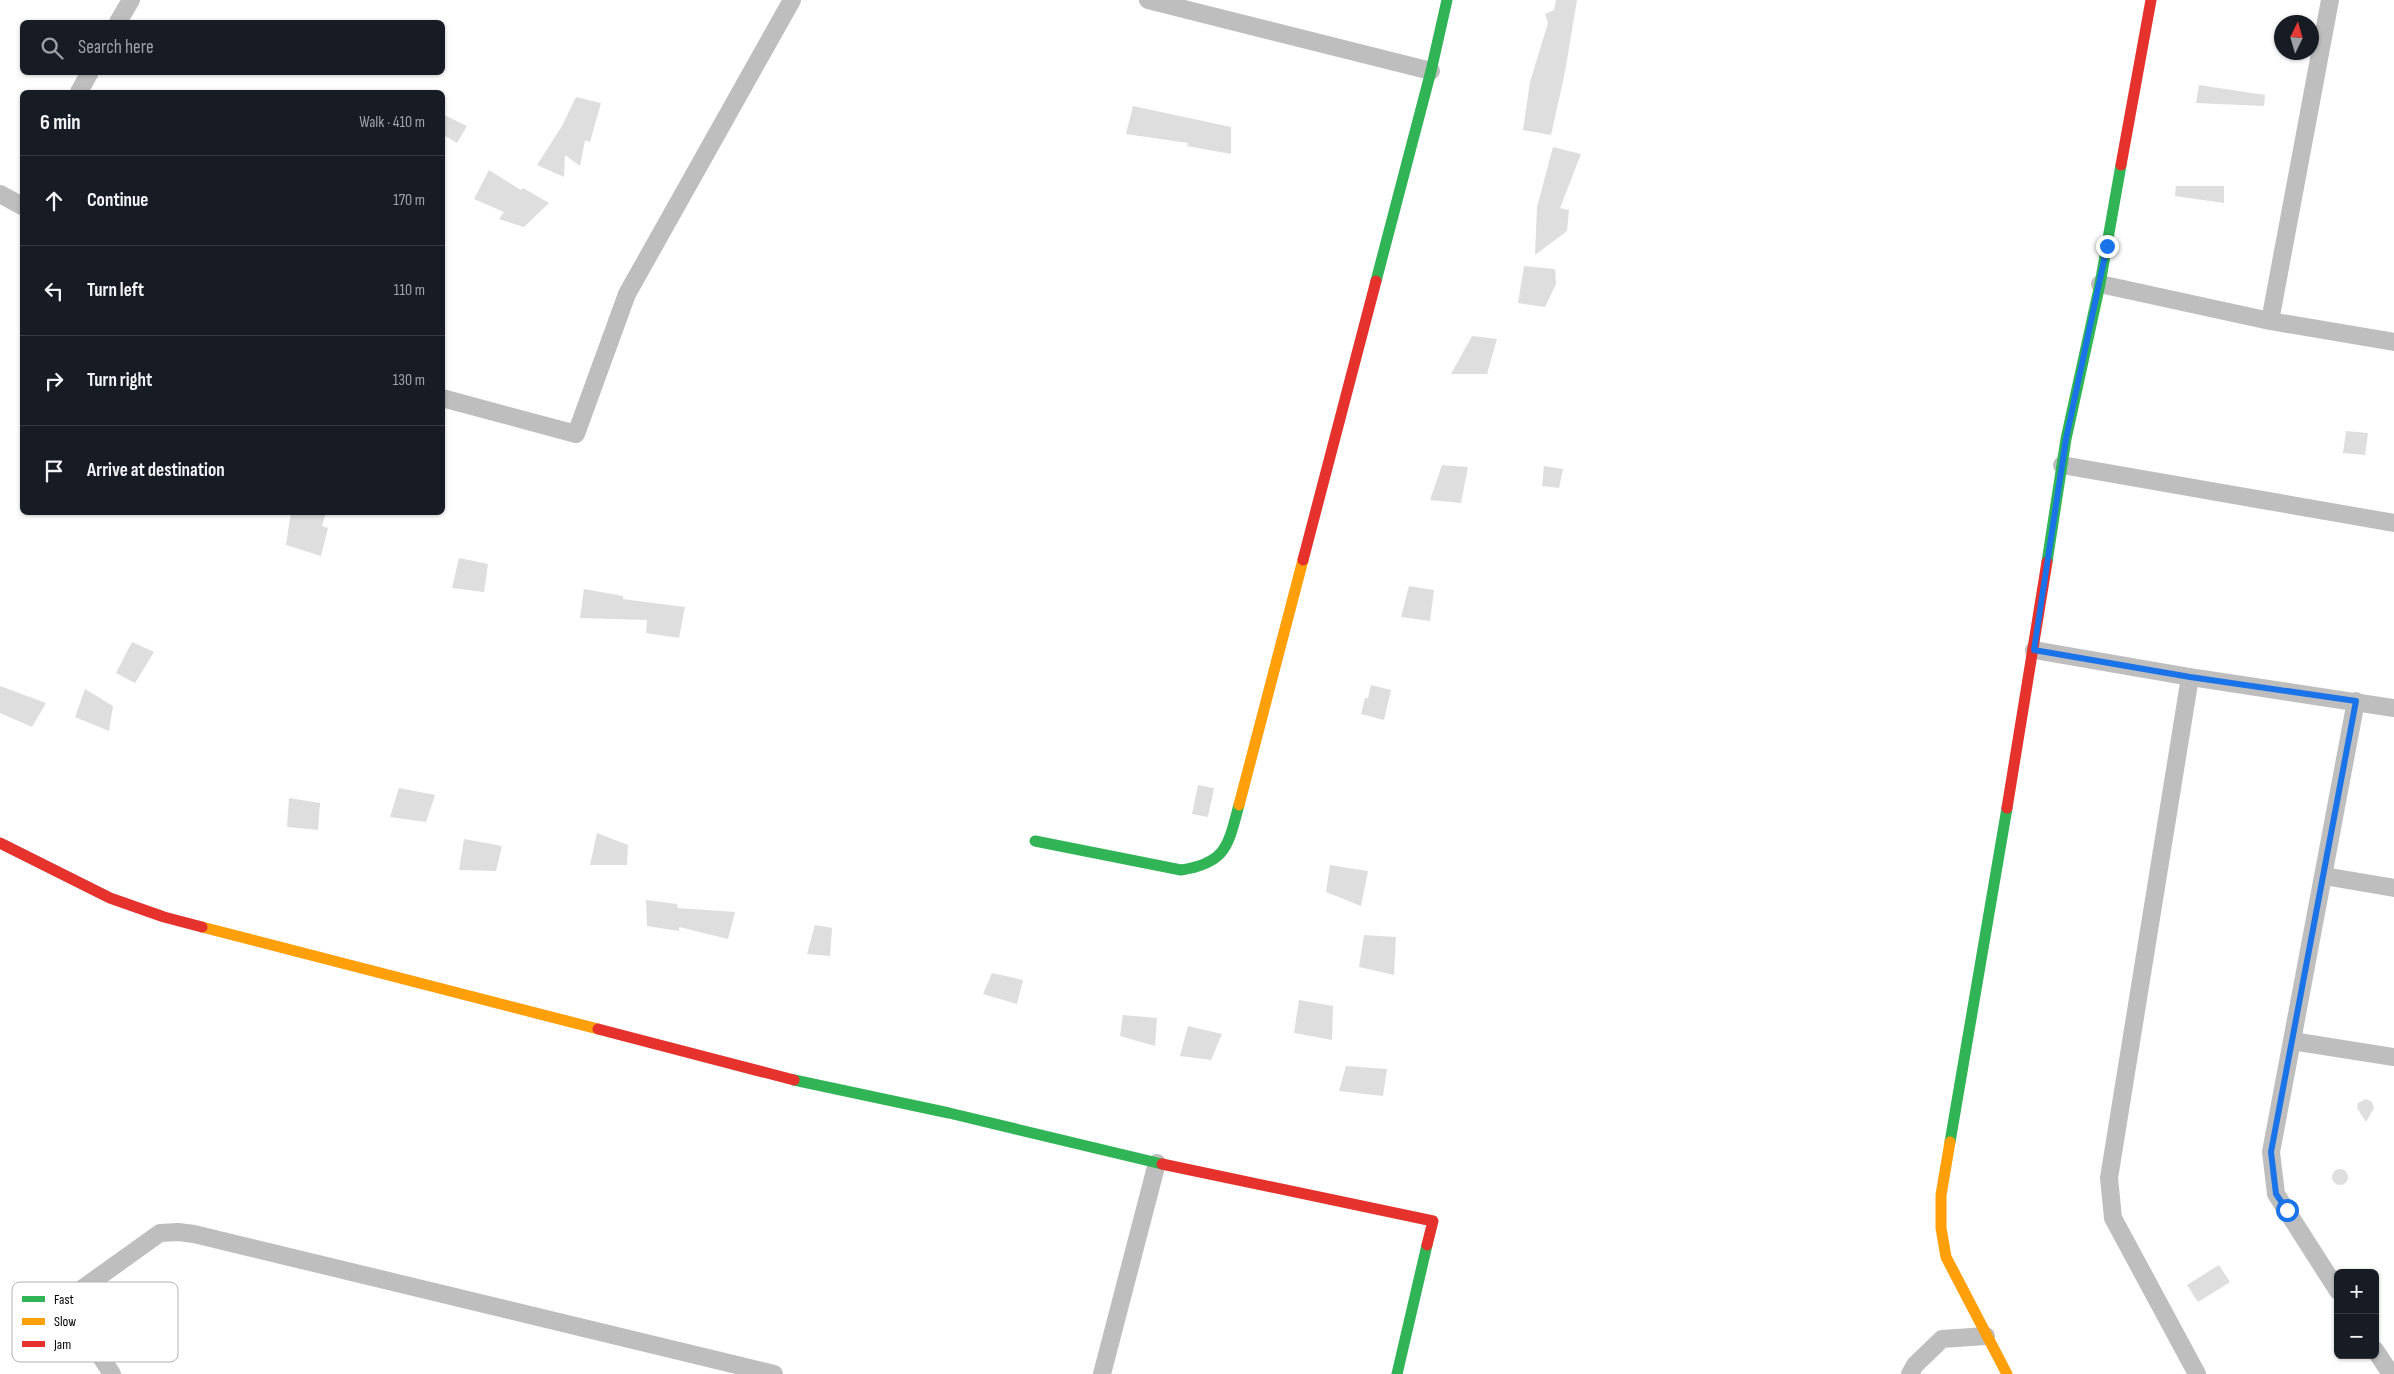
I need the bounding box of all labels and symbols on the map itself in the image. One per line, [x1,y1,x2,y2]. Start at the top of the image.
north arrow [2274,15,2319,60]
route end [2096,235,2119,258]
route start [2276,1199,2299,1222]
legend [12,1282,178,1362]
text: Fast [54,1291,74,1308]
text: Slow [54,1313,76,1330]
text: Jam [53,1336,71,1353]

